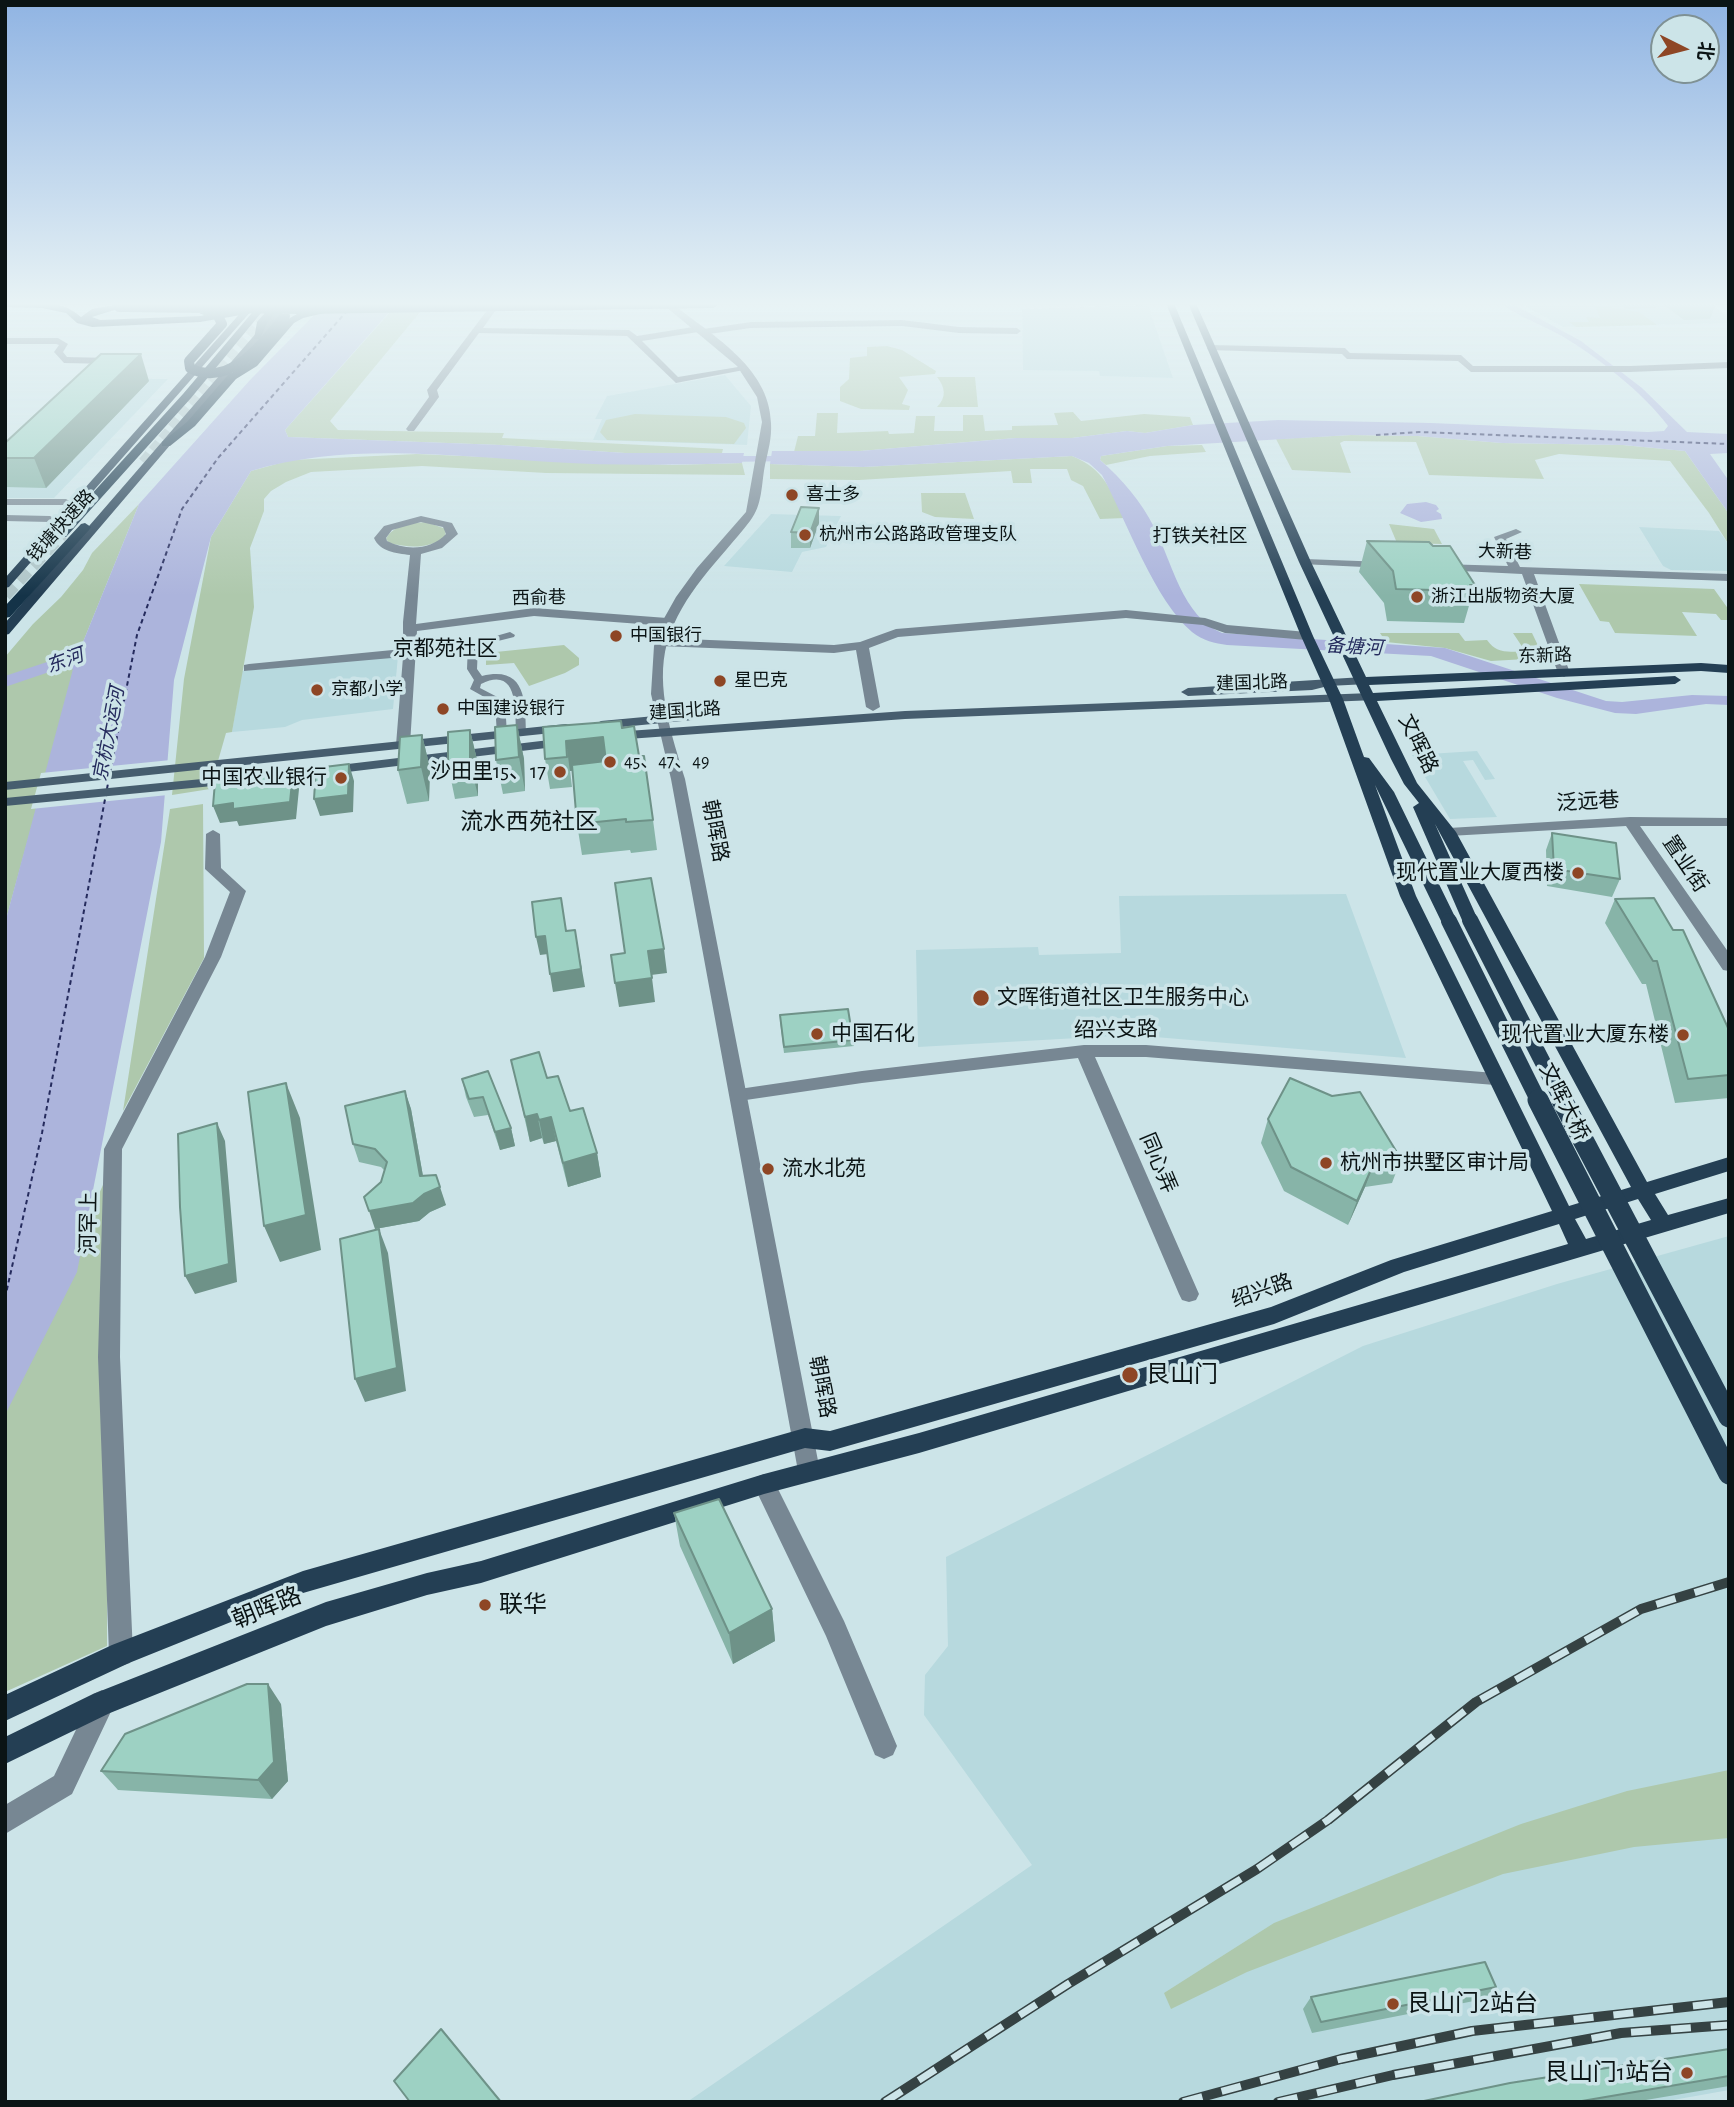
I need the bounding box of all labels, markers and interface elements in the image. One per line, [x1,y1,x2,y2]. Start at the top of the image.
north arrow [1650,14,1720,84]
text: 北 [1694,41,1715,61]
place label: 喜士多 [806,484,860,506]
street label: 钱塘快速路 [23,485,99,567]
marker: 喜士多 [784,487,800,503]
place label: 杭州市公路路政管理支队 [819,524,1017,546]
district label: 打铁关社区 [1153,525,1247,547]
marker: 杭州市公路路政管理支队 [797,527,813,543]
street label: 大新巷 [1478,540,1532,564]
place label: 浙江出版物资大厦 [1431,586,1575,608]
street label: 西俞巷 [512,587,566,609]
marker: 浙江出版物资大厦 [1409,589,1425,605]
place label: 中国银行 [630,625,702,647]
marker: 中国银行 [608,628,624,644]
water label: 备塘河 [1325,634,1383,660]
district label: 京都苑社区 [393,636,497,662]
water label: 东河 [43,644,87,678]
street label: 东新路 [1518,644,1572,668]
place label: 星巴克 [734,670,788,692]
street label: 建国北路 [1216,671,1288,695]
marker: 星巴克 [712,673,728,689]
place label: 京都小学 [331,679,403,701]
marker: 京都小学 [309,682,325,698]
water label: 京杭大运河 [89,685,129,783]
place label: 中国建设银行 [457,698,565,720]
street label: 建国北路 [648,698,722,724]
marker: 中国建设银行 [435,701,451,717]
street label: 文晖路 [1393,710,1443,778]
place label: 45、47、49 [624,751,709,773]
marker: 45、47、49 [602,754,618,770]
place label: 沙田里15、17 [430,759,546,785]
marker: 沙田里15、17 [552,764,568,780]
place label: 中国农业银行 [201,765,327,791]
marker: 中国农业银行 [333,770,349,786]
street label: 泛远巷 [1556,788,1620,816]
street label: 朝晖路 [697,798,733,864]
district label: 流水西苑社区 [460,808,598,836]
street label: 置业街 [1657,831,1713,897]
place label: 现代置业大厦西楼 [1396,860,1564,886]
marker: 现代置业大厦西楼 [1570,865,1586,881]
place label: 文晖街道社区卫生服务中心 [997,985,1249,1011]
marker: 文晖街道社区卫生服务中心 [971,988,991,1008]
street label: 绍兴支路 [1074,1017,1158,1043]
place label: 中国石化 [831,1021,915,1047]
place label: 现代置业大厦东楼 [1501,1022,1669,1048]
marker: 中国石化 [809,1026,825,1042]
marker: 现代置业大厦东楼 [1675,1027,1691,1043]
street label: 文晖大桥 [1534,1059,1594,1145]
street label: 同心弄 [1134,1129,1182,1197]
place label: 杭州市拱墅区审计局 [1340,1150,1529,1176]
marker: 杭州市拱墅区审计局 [1318,1155,1334,1171]
place label: 流水北苑 [782,1156,866,1182]
marker: 流水北苑 [760,1161,776,1177]
street label: 河罕上 [76,1191,102,1255]
street label: 绍兴路 [1228,1269,1296,1313]
street label: 朝晖路 [804,1354,840,1420]
place label: 艮山门 [1146,1361,1218,1389]
marker: 艮山门 [1120,1365,1140,1385]
street label: 朝晖路 [228,1581,306,1635]
place label: 联华 [499,1591,547,1619]
marker: 联华 [477,1597,493,1613]
place label: 艮山门2站台 [1407,1990,1538,2018]
marker: 艮山门2站台 [1385,1996,1401,2012]
place label: 艮山门1站台 [1545,2059,1673,2087]
marker: 艮山门1站台 [1679,2065,1695,2081]

